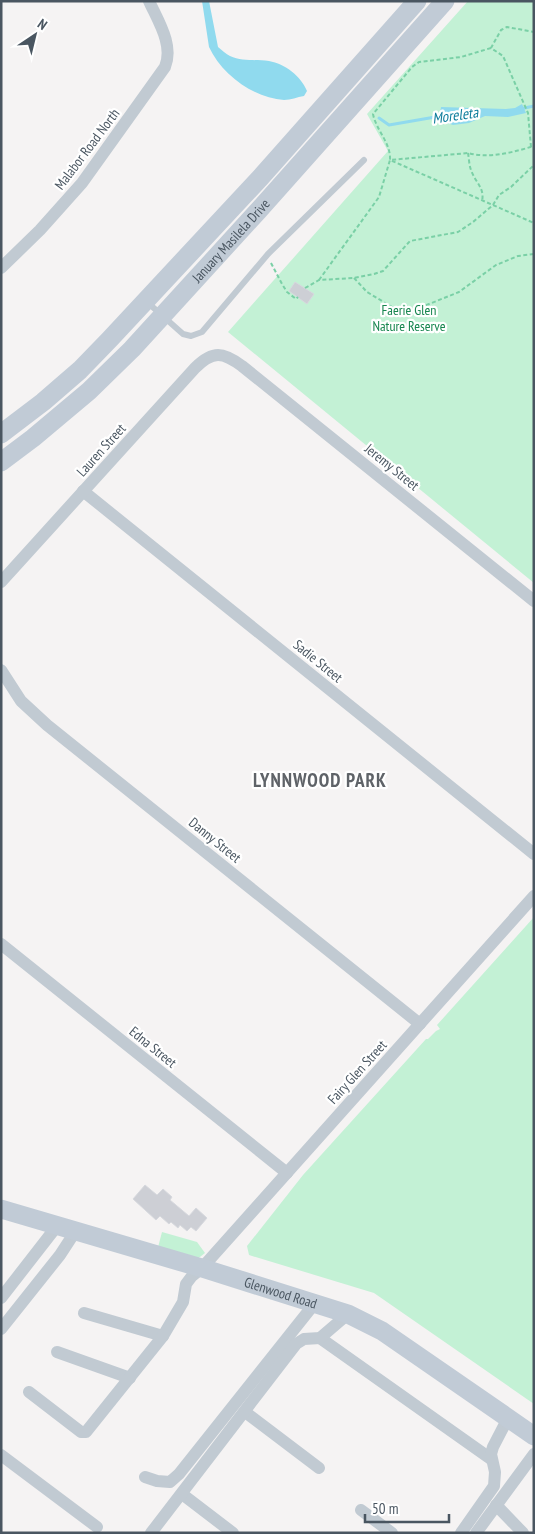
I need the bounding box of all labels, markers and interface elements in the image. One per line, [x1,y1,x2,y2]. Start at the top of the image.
north arrow [10,10,60,60]
text: N [34,15,51,34]
water label: Moreleta [431,102,480,128]
street label: Malabor Road North [51,105,123,193]
street label: January Masilela Drive [188,195,274,287]
park label: Faerie Glen Nature Reserve [372,301,446,335]
street label: Lauren Street [73,420,130,480]
street label: Jeremy Street [360,439,423,494]
street label: Sadie Street [290,636,346,686]
district label: LYNNWOOD PARK [253,768,387,792]
street label: Danny Street [185,813,245,867]
street label: Edna Street [126,1022,180,1072]
street label: Fairy Glen Street [324,1036,391,1108]
street label: Glenwood Road [242,1273,319,1313]
scale bar [365,1492,449,1524]
text: 50 m [372,1499,398,1518]

